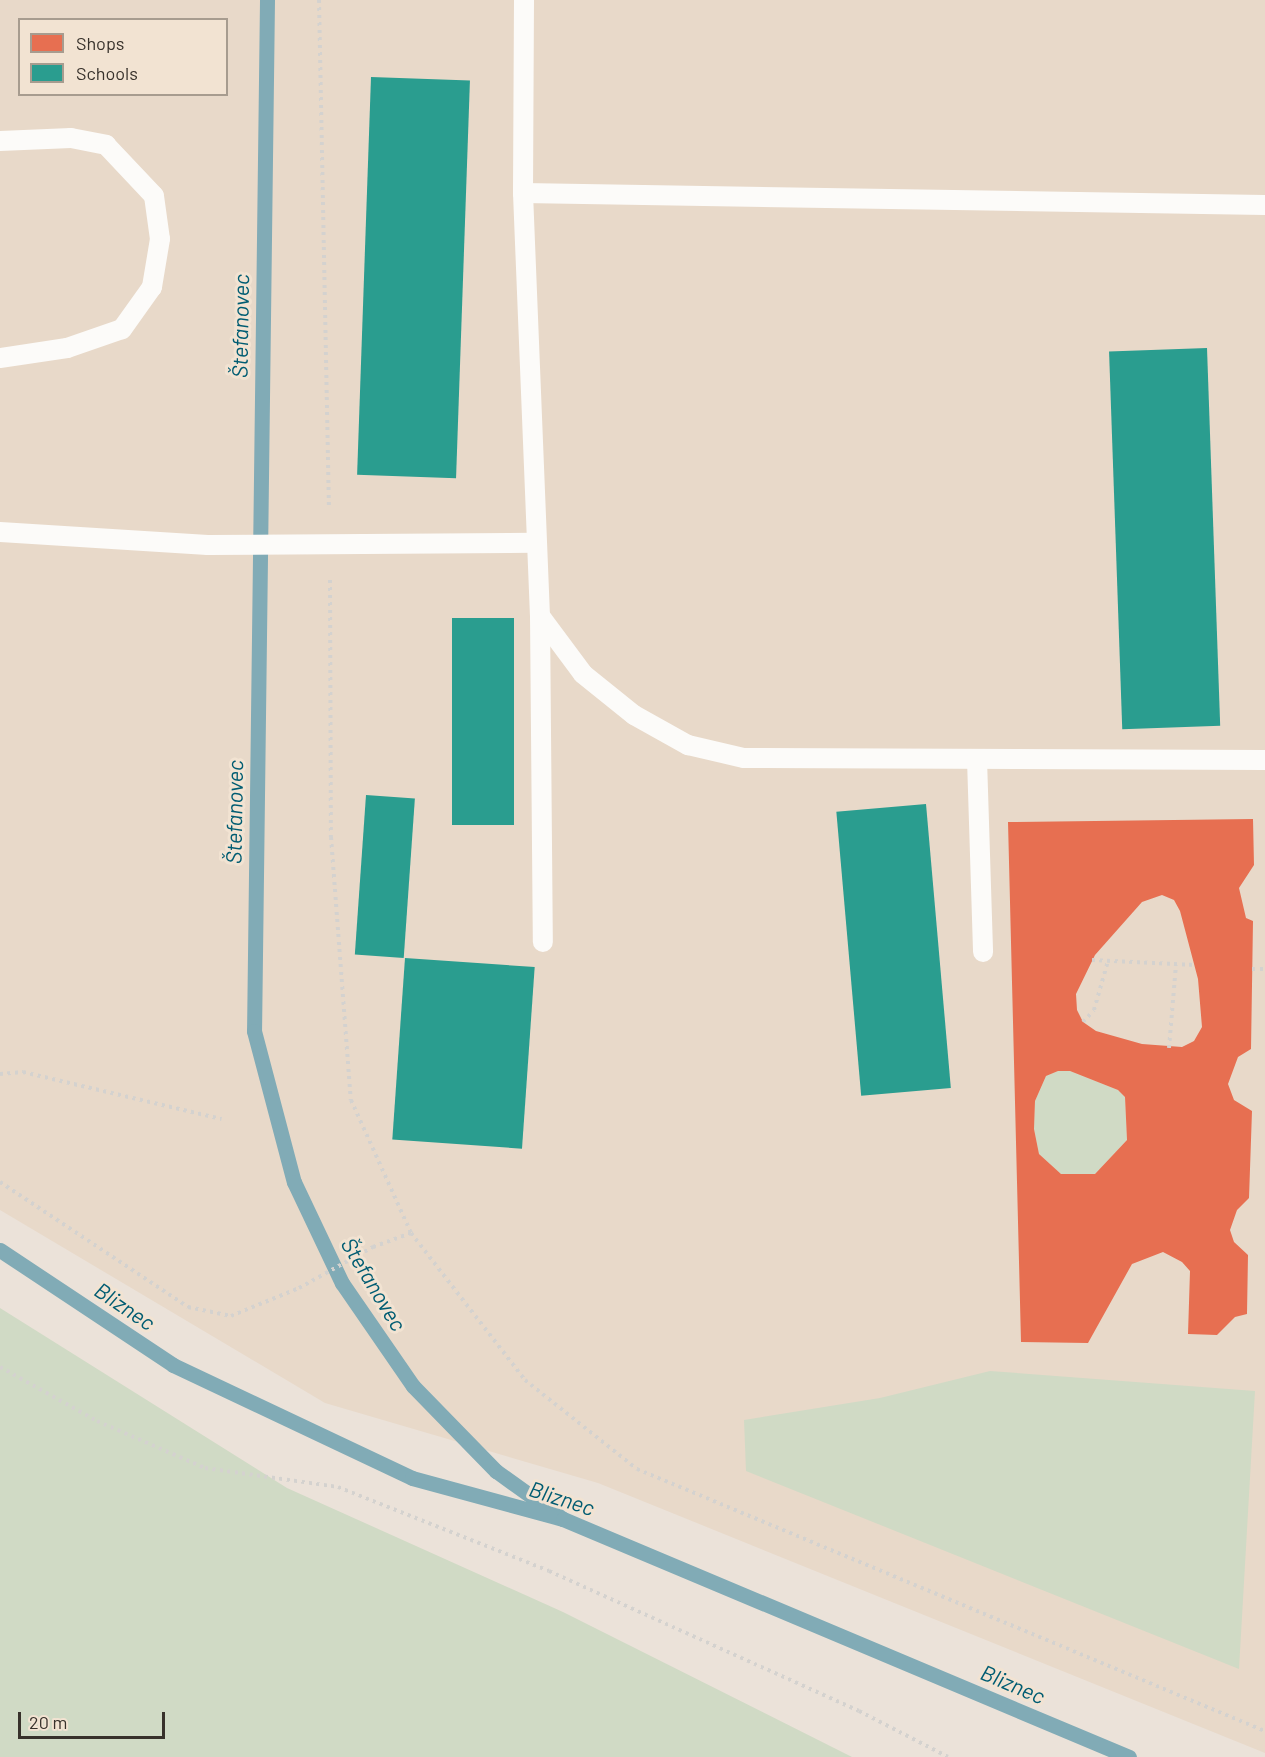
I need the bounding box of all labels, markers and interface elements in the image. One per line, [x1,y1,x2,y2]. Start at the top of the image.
legend [18,18,228,96]
text: Shops [76,32,125,54]
text: Schools [76,62,138,84]
water label: Štefanovec [226,274,254,378]
water label: Štefanovec [220,760,248,864]
water label: Štefanovec [336,1233,412,1335]
water label: Bliznec [90,1276,160,1336]
water label: Bliznec [526,1475,598,1521]
water label: Bliznec [977,1659,1049,1709]
scale bar [21,1700,168,1738]
text: 20 m [29,1711,67,1733]

